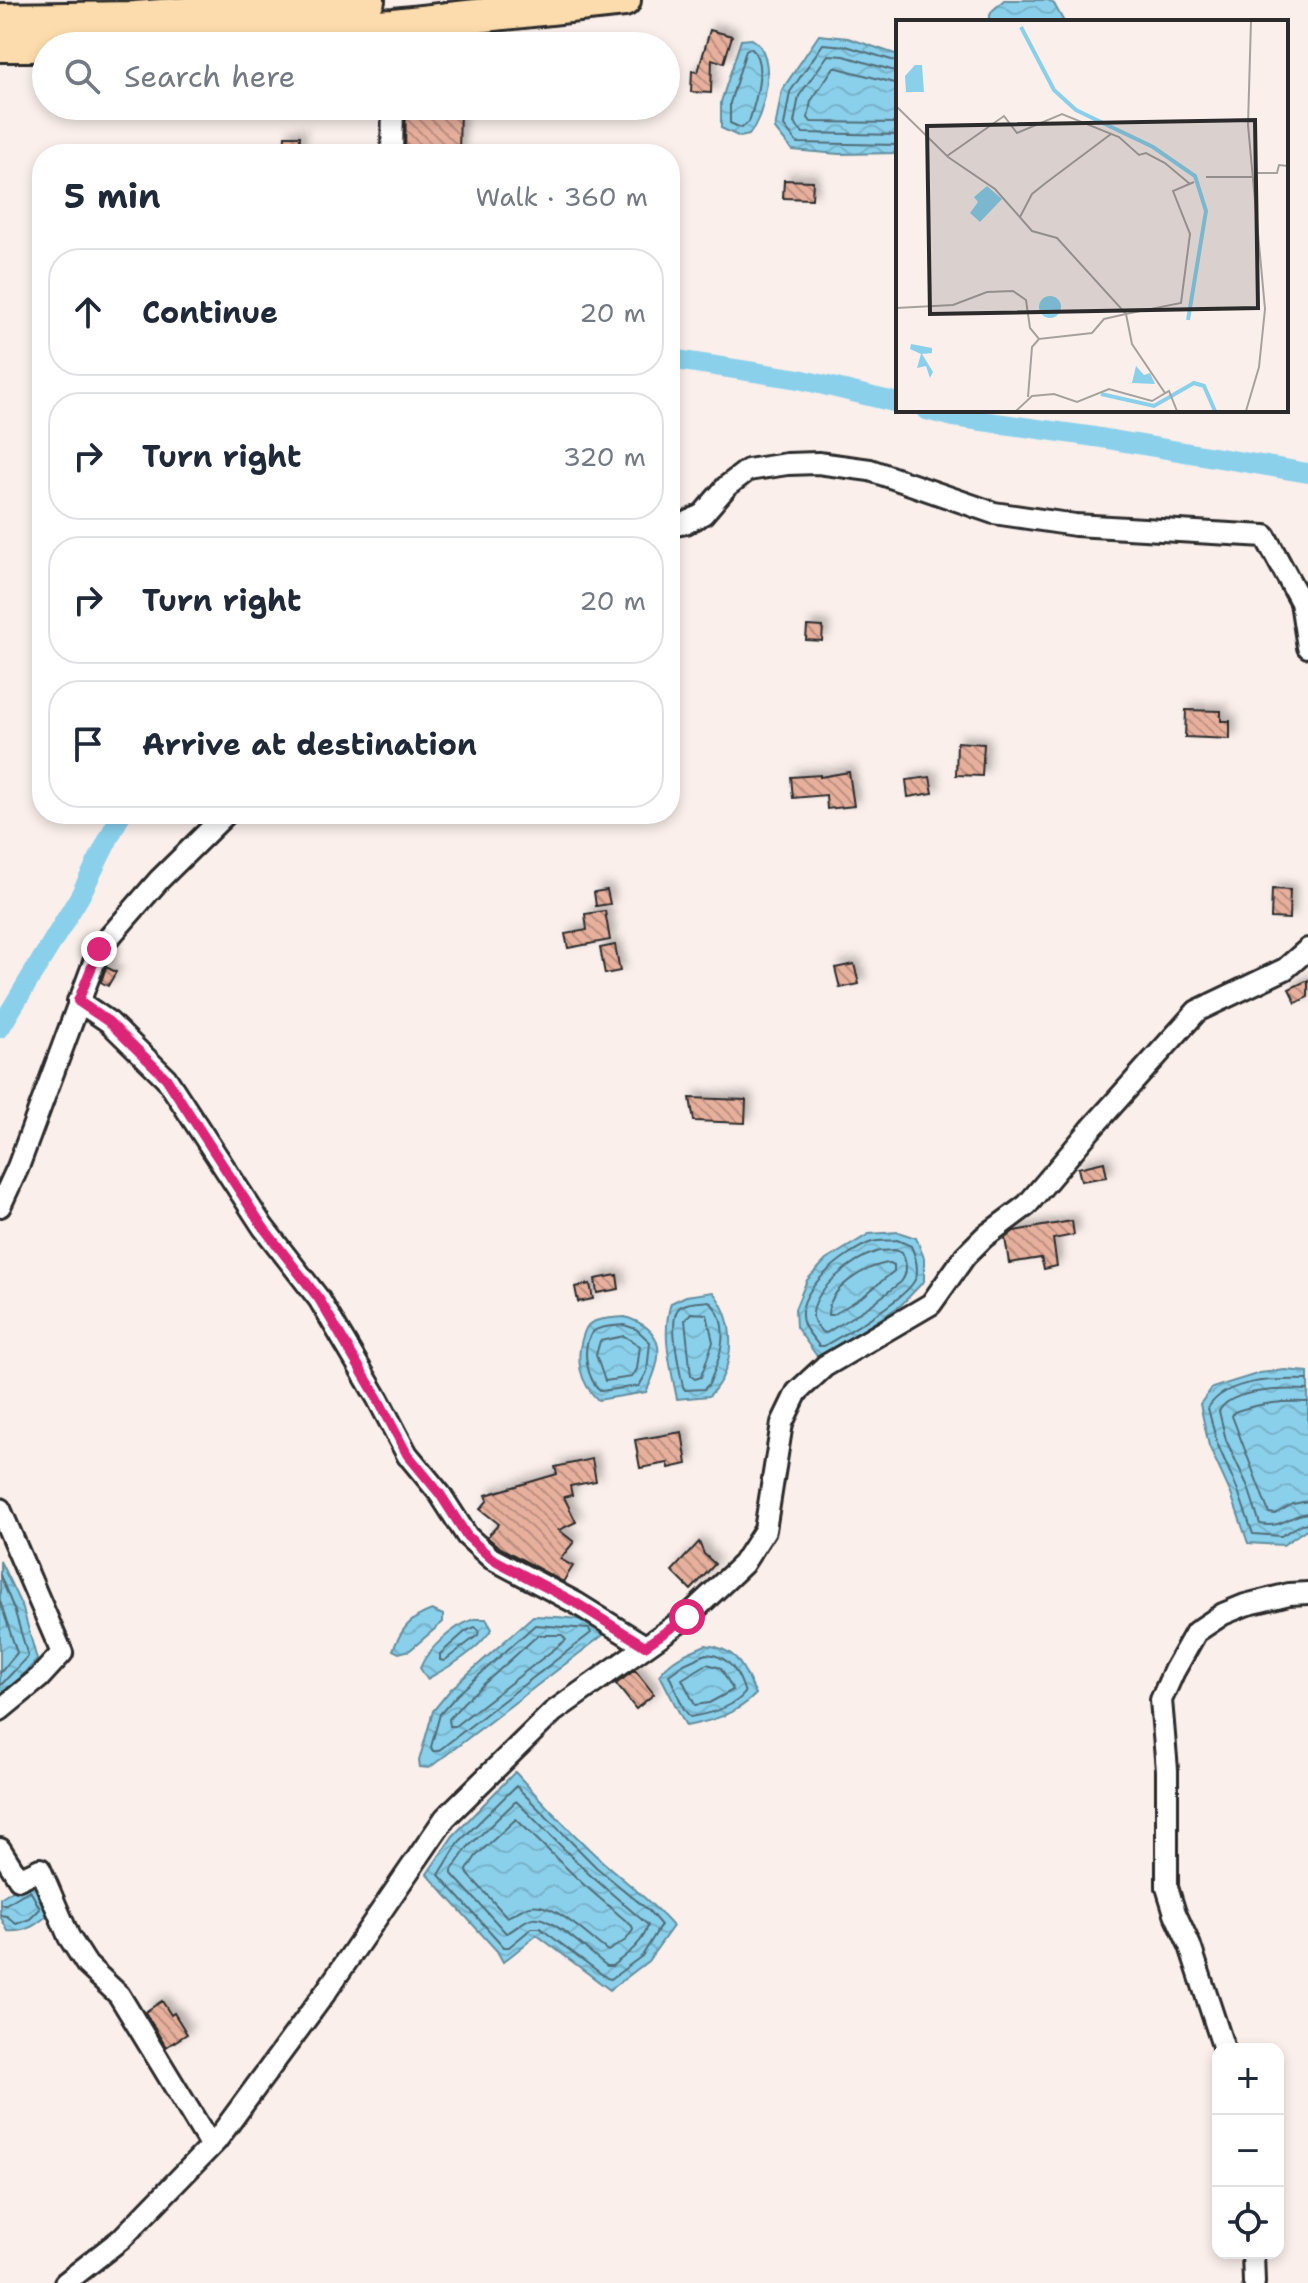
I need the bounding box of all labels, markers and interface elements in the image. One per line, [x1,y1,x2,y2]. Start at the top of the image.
inset map [896,20,1288,412]
search box [32,32,680,120]
icon: search [60,54,104,98]
text: Search here [124,56,295,97]
text: 5 min [64,173,161,219]
text: Walk · 360 m [476,179,648,214]
icon: ahead [66,290,110,334]
text: Continue [142,292,278,333]
text: 20 m [579,295,646,330]
icon: right [66,434,110,478]
text: Turn right [142,436,301,477]
text: 320 m [563,439,646,474]
icon: right [66,578,110,622]
text: Turn right [142,580,301,621]
text: 20 m [579,583,646,618]
icon: arrive [66,722,110,766]
text: Arrive at destination [142,724,477,765]
route end [81,931,117,967]
route start [669,1599,705,1635]
map controls [1212,2043,1284,2259]
button: + [1212,2043,1284,2115]
button: − [1212,2115,1284,2187]
button: locate [1212,2187,1284,2259]

